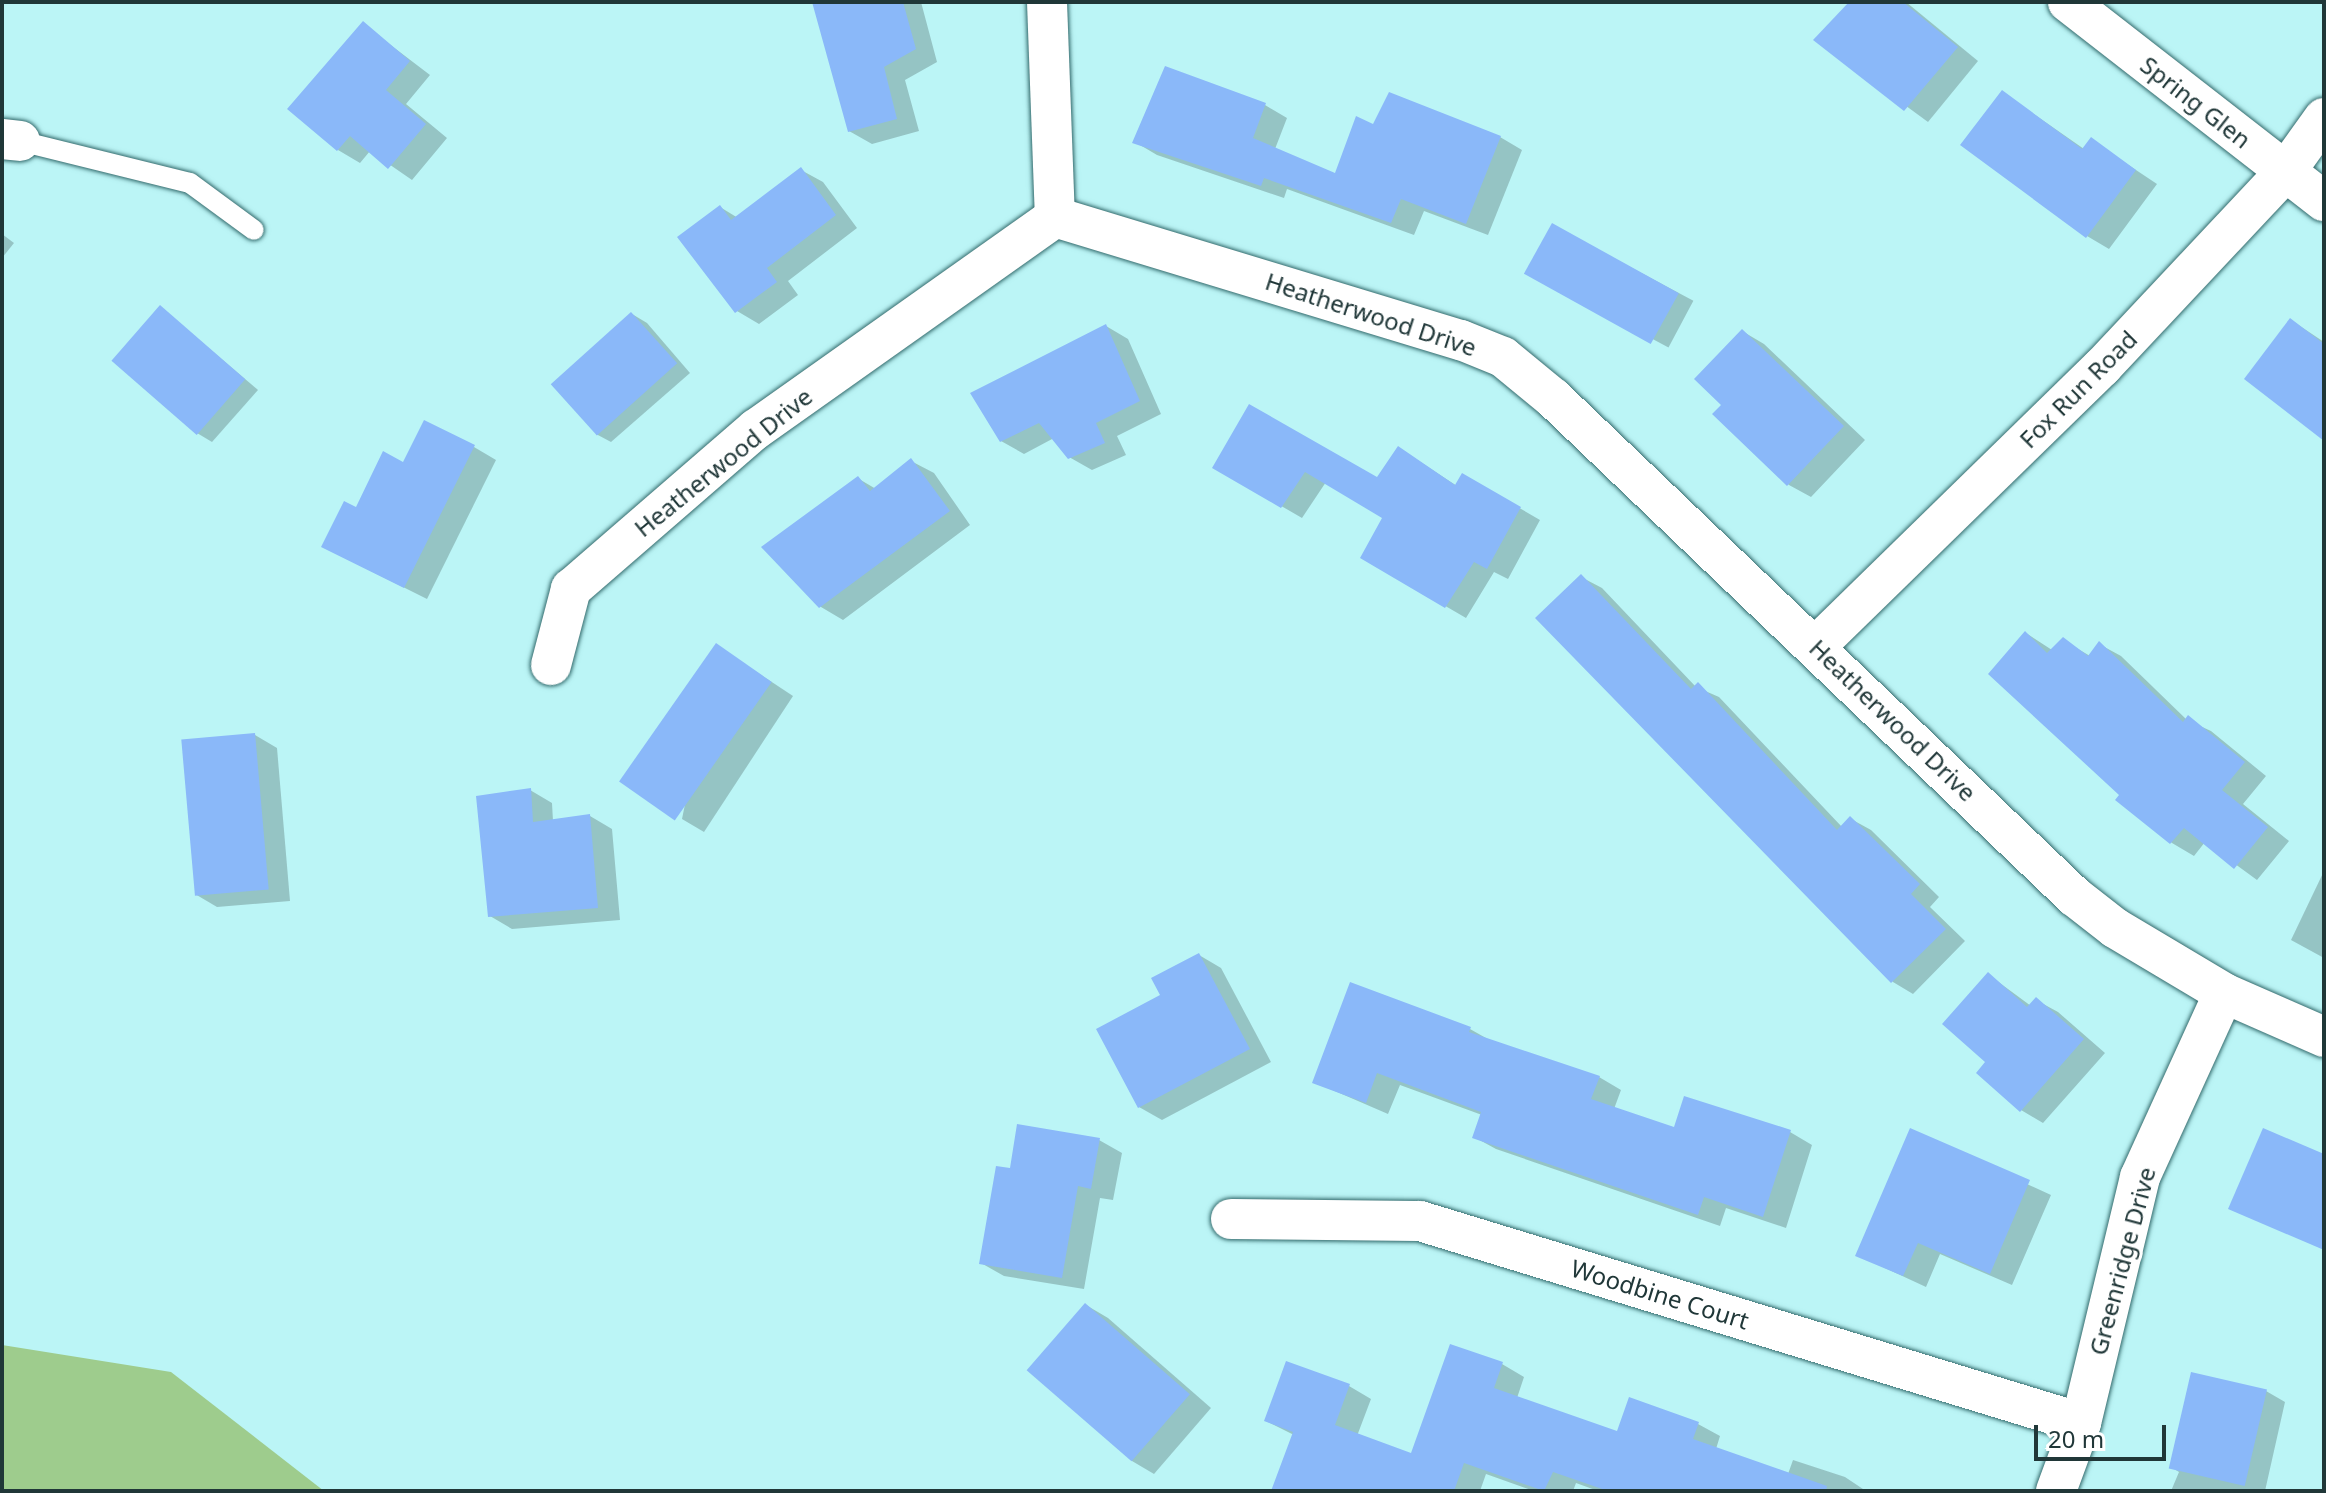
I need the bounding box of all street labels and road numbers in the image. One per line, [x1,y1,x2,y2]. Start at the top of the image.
street label: Spring Glen [2135,50,2257,154]
street label: Heatherwood Drive [1262,266,1480,362]
street label: Fox Run Road [2013,324,2143,454]
street label: Heatherwood Drive [628,382,818,542]
street label: Heatherwood Drive [1804,633,1982,807]
street label: Greenridge Drive [2083,1164,2161,1358]
street label: Woodbine Court [1568,1253,1752,1335]

